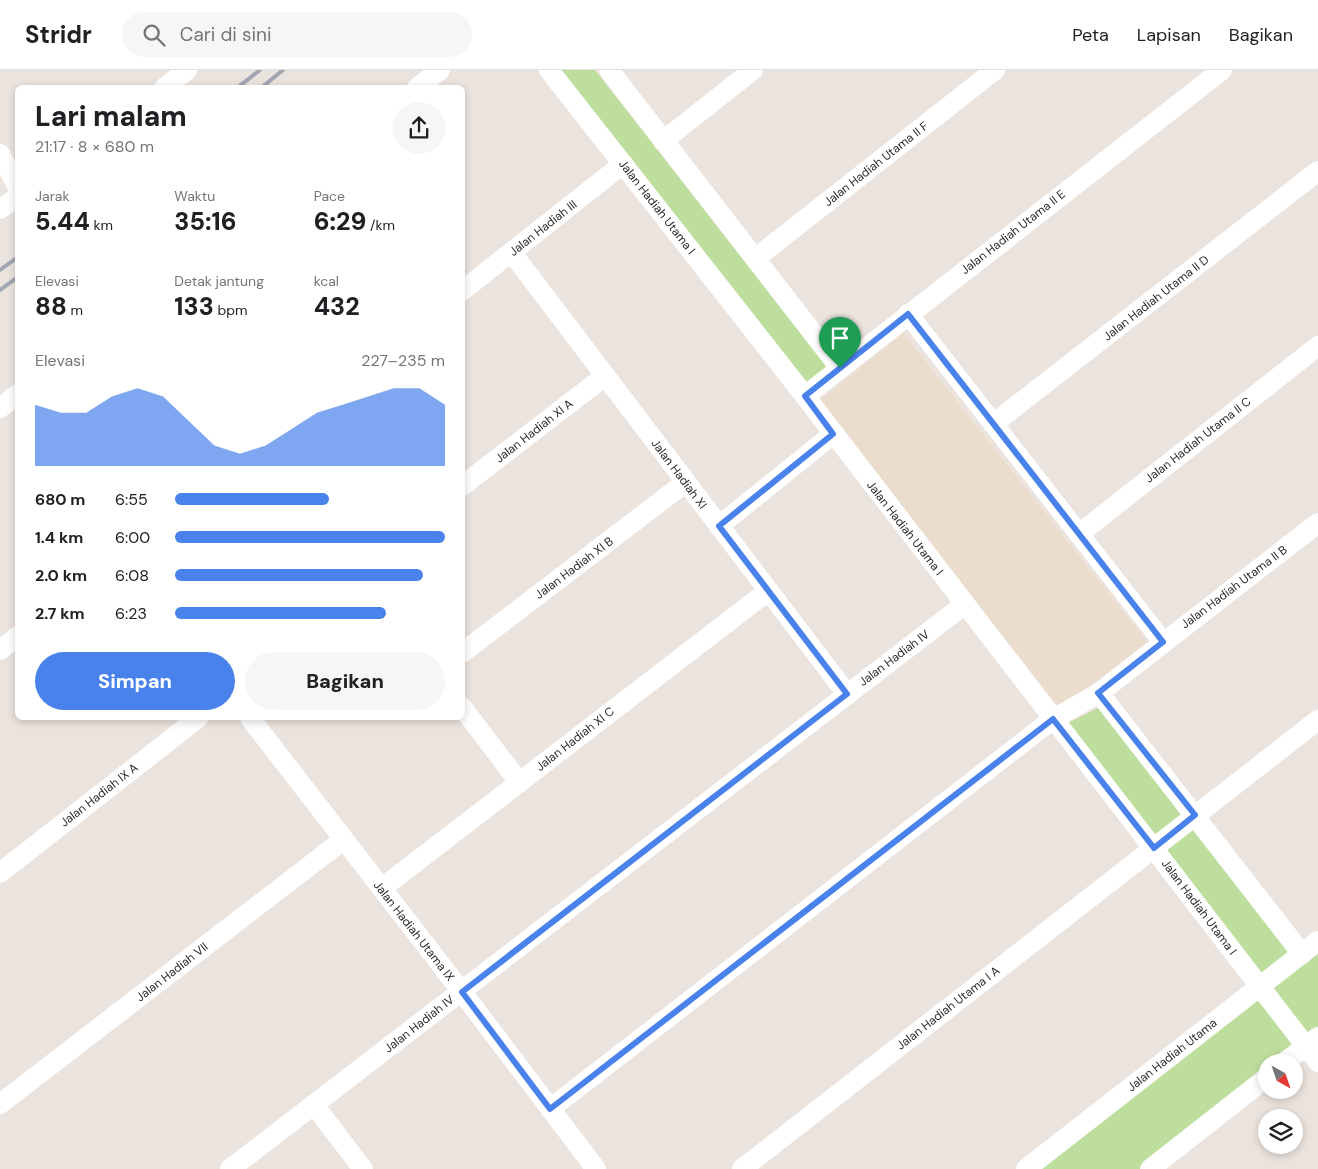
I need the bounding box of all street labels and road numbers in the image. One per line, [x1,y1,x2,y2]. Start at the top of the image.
street label: Jalan Hadiah Utama II F [821,118,932,210]
street label: Jalan Hadiah Utama I [615,156,699,258]
street label: Jalan Hadiah Utama II E [957,186,1069,278]
street label: Jalan Hadiah III [506,196,580,260]
street label: Jalan Hadiah Utama II D [1100,252,1212,344]
street label: Jalan Hadiah Utama II C [1142,393,1255,486]
street label: Jalan Hadiah XI A [492,396,576,466]
street label: Jalan Hadiah XI [647,436,711,512]
street label: Jalan Hadiah Utama I [863,477,947,579]
street label: Jalan Hadiah XI B [532,533,616,603]
street label: Jalan Hadiah Utama II B [1178,542,1290,632]
street label: Jalan Hadiah IV [855,626,933,690]
street label: Jalan Hadiah XI C [532,703,618,775]
street label: Jalan Hadiah IX A [57,760,141,830]
street label: Jalan Hadiah Utama I [1158,856,1240,958]
street label: Jalan Hadiah Utama IX [370,878,458,984]
street label: Jalan Hadiah VII [133,939,211,1005]
street label: Jalan Hadiah Utama I A [893,963,1003,1053]
street label: Jalan Hadiah IV [381,992,457,1056]
street label: Jalan Hadiah Utama [1124,1015,1220,1095]

